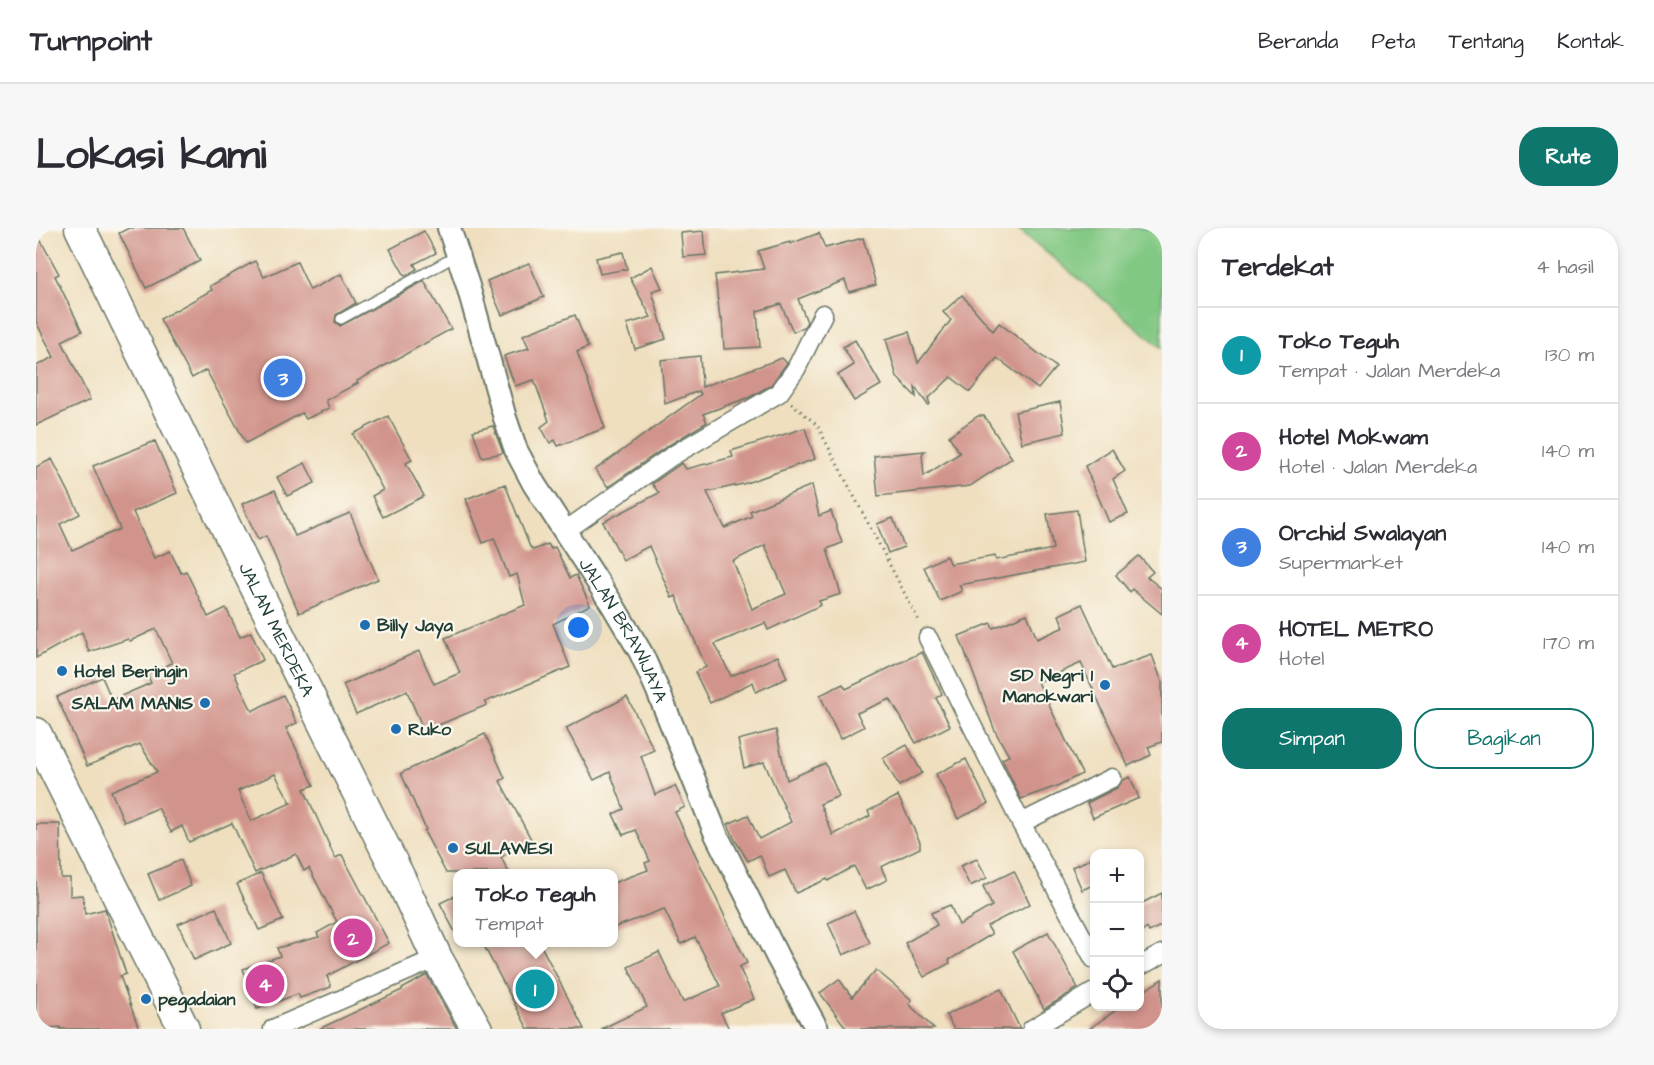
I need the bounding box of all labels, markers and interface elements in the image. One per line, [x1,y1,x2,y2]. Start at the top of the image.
text: Turnpoint [30,22,152,61]
text: Beranda [1258,27,1339,56]
text: Peta [1372,27,1415,56]
text: Tentang [1448,27,1524,56]
text: Kontak [1557,27,1624,56]
text: Lokasi kami [36,127,266,185]
button: Rute [1519,127,1618,186]
text: Terdekat [1222,249,1334,285]
text: 4 hasil [1536,253,1594,281]
text: Toko Teguh [1279,326,1399,357]
text: 1 [1240,341,1243,369]
text: 130 m [1545,341,1594,369]
pin: 3 [264,356,302,400]
text: Tempat · Jalan Merdeka [1279,357,1500,385]
text: Hotel Mokwam [1279,422,1428,453]
text: 2 [1236,437,1247,465]
text: 140 m [1542,437,1594,465]
text: Hotel · Jalan Merdeka [1279,453,1477,481]
text: Orchid Swalayan [1279,518,1446,549]
text: 3 [1236,533,1247,561]
text: 140 m [1542,533,1594,561]
text: Supermarket [1279,549,1403,577]
street label: JALAN BRAWIJAYA [573,553,674,707]
street label: JALAN MERDEKA [233,558,321,701]
place label: Billy Jaya [377,613,454,639]
your location [564,613,593,642]
text: HOTEL METRO [1279,614,1433,645]
marker: Billy Jaya [358,618,372,632]
text: 4 [1235,629,1248,657]
text: 170 m [1543,629,1594,657]
text: Hotel [1279,645,1324,673]
place label: Hotel Beringin [74,659,187,685]
place label: SD Negri 1 Manokwari [1002,663,1094,709]
marker: Hotel Beringin [55,664,69,678]
marker: SD Negri 1 Manokwari [1098,678,1112,692]
place label: SALAM MANIS [71,691,193,716]
marker: SALAM MANIS [198,696,212,710]
button: Simpan [1222,708,1402,769]
button: Bagikan [1414,708,1594,769]
place label: Ruko [408,717,452,742]
marker: Ruko [389,722,403,736]
place label: SULAWESI [464,836,553,861]
marker: SULAWESI [446,841,460,855]
map controls [1090,849,1144,1011]
button: + [1090,849,1144,903]
popup [453,869,618,947]
text: Toko Teguh [476,879,595,910]
button: − [1090,903,1144,957]
text: Tempat [476,910,544,938]
pin: 2 [334,916,372,960]
button: locate [1090,957,1144,1011]
pin: 4 [246,962,284,1006]
pin: 1 [516,966,554,1011]
place label: pegadaian [158,987,235,1013]
marker: pegadaian [139,992,153,1006]

